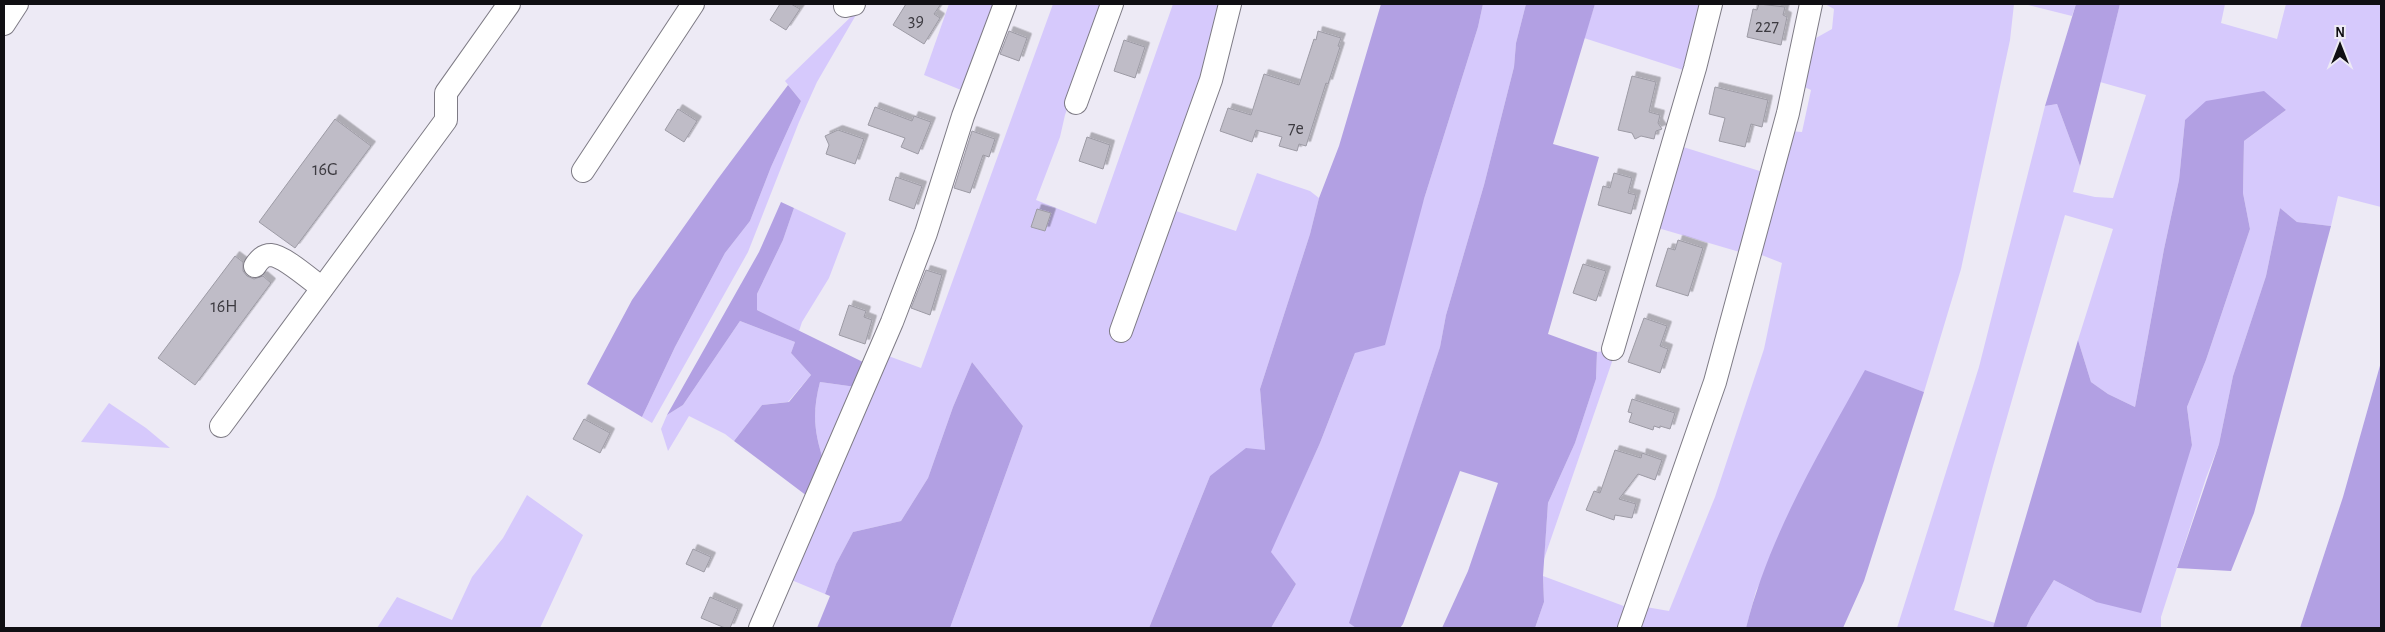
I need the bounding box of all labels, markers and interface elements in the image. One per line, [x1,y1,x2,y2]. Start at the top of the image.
house number: 39 [908,12,924,30]
house number: 227 [1755,18,1779,36]
north arrow [2315,20,2365,70]
text: N [2335,26,2345,40]
house number: 7e [1288,120,1304,138]
house number: 16G [312,161,338,179]
house number: 16H [211,298,237,316]

